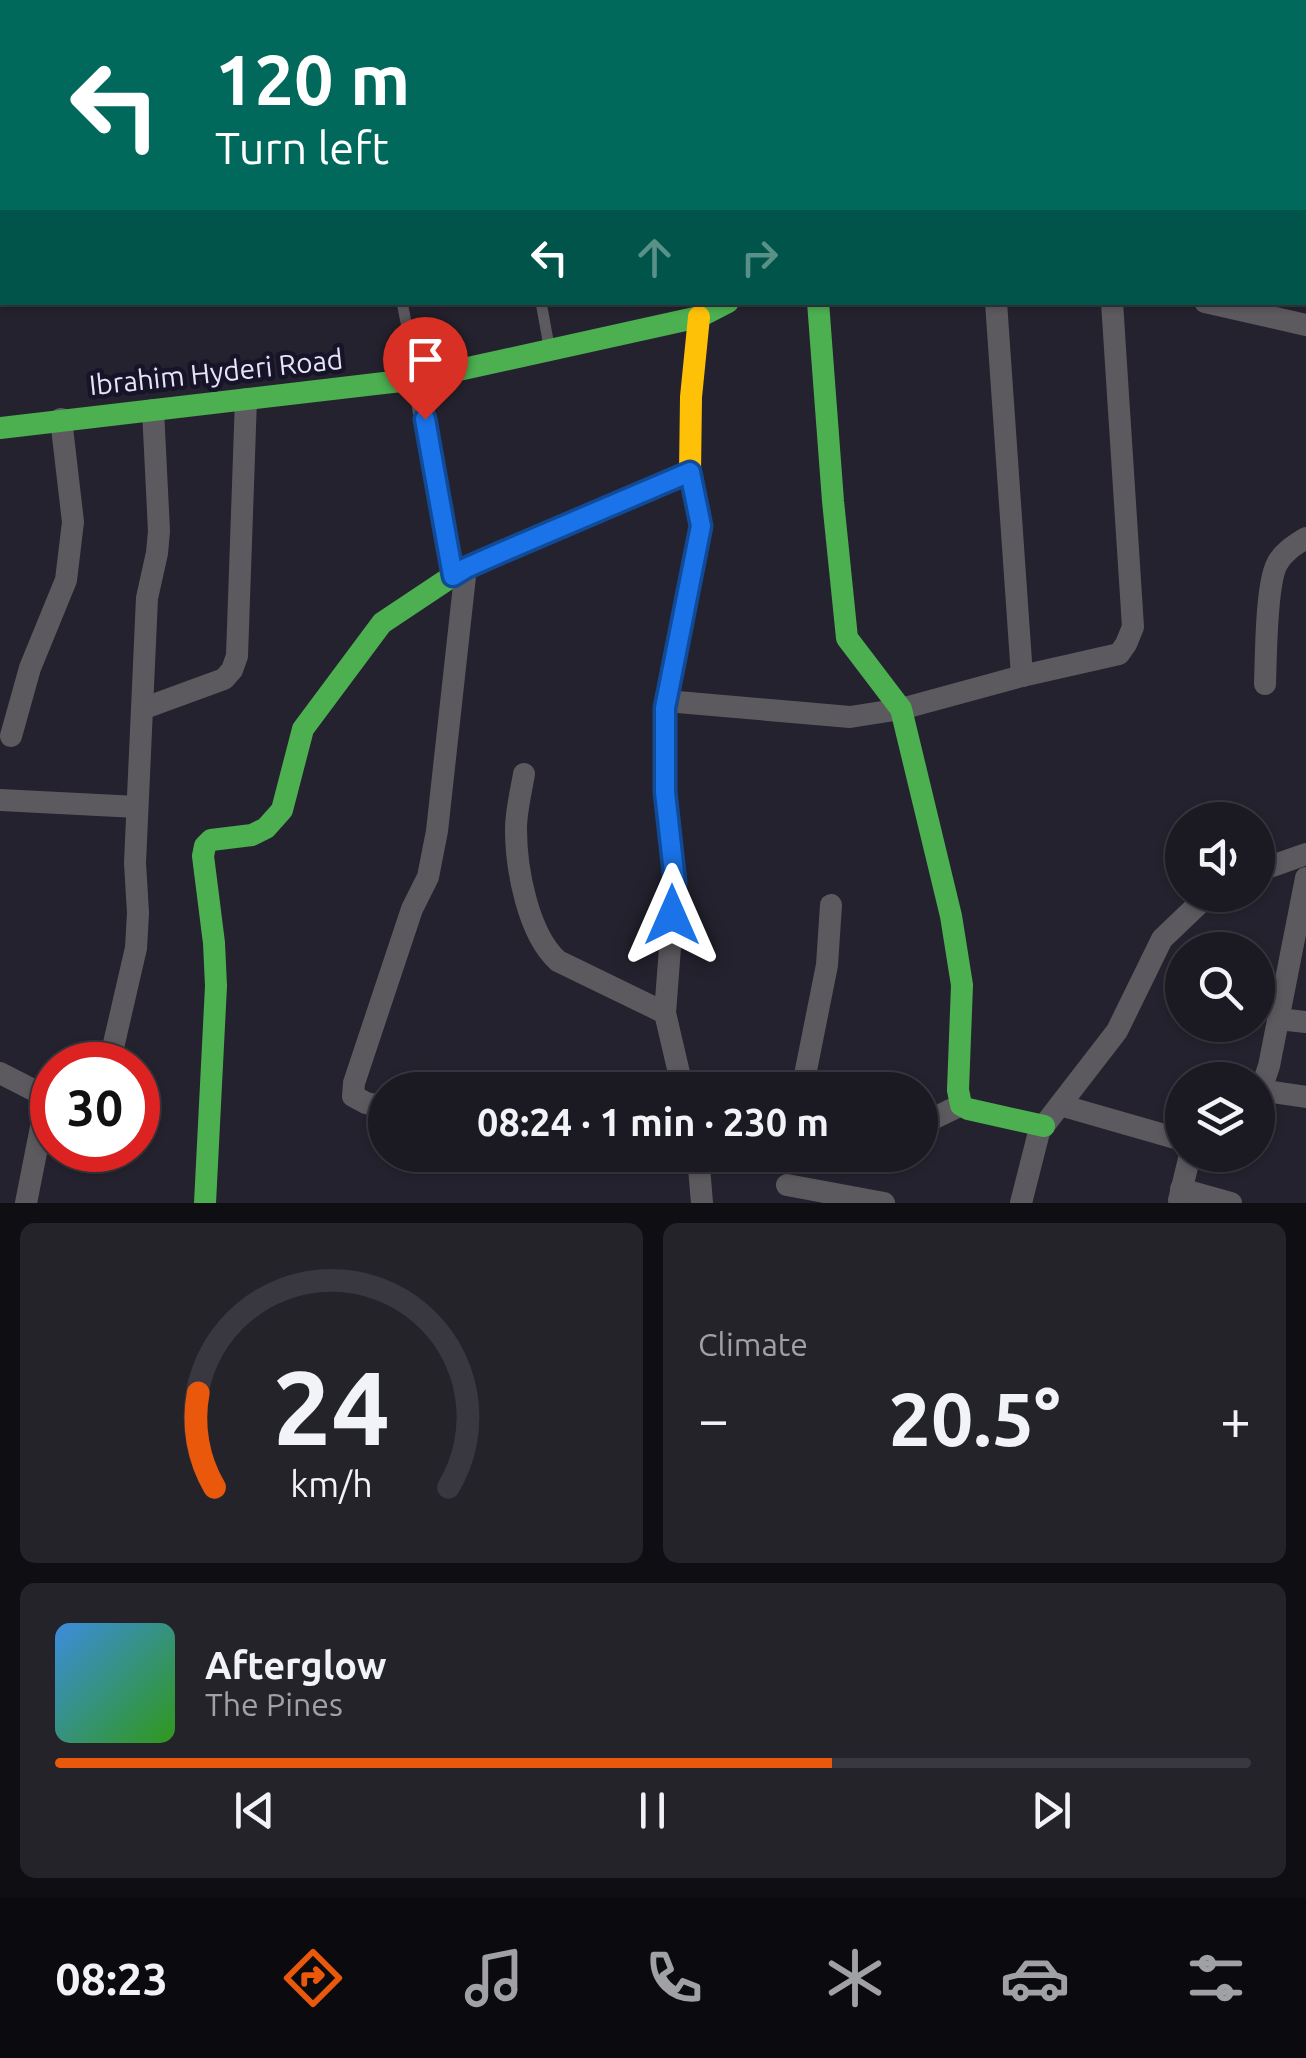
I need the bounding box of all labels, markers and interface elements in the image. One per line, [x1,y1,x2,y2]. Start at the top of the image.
icon: left [50,40,180,170]
text: 120 m [215,40,410,118]
text: Turn left [215,122,389,173]
icon: left [522,230,577,285]
icon: ahead [627,230,682,285]
icon: right [732,230,787,285]
pin [383,317,468,420]
icon: arrive [398,332,453,387]
street label: Ibrahim Hyderi Road [87,343,344,400]
map controls [1165,802,1275,1172]
button: sound [1165,802,1275,912]
position arrow [620,863,724,967]
button: search [1165,932,1275,1042]
speed limit sign: 30 [30,1042,160,1172]
button: layers [1165,1062,1275,1172]
text: 08:24 · 1 min · 230 m [477,1101,829,1143]
text: Climate [698,1326,808,1362]
text: 24 [273,1348,390,1465]
text: 20.5° [889,1376,1060,1460]
text: − [698,1388,729,1449]
text: + [1220,1388,1251,1449]
text: km/h [290,1464,373,1504]
text: Afterglow [205,1644,387,1686]
text: The Pines [205,1686,343,1722]
icon: previous [227,1783,282,1838]
icon: pause [625,1783,680,1838]
icon: next [1024,1783,1079,1838]
icon: directions [278,1943,348,2013]
icon: music [459,1943,529,2013]
icon: phone [639,1943,709,2013]
icon: climate [820,1943,890,2013]
icon: car [1000,1943,1070,2013]
icon: filters [1181,1943,1251,2013]
text: 08:23 [55,1953,168,2004]

